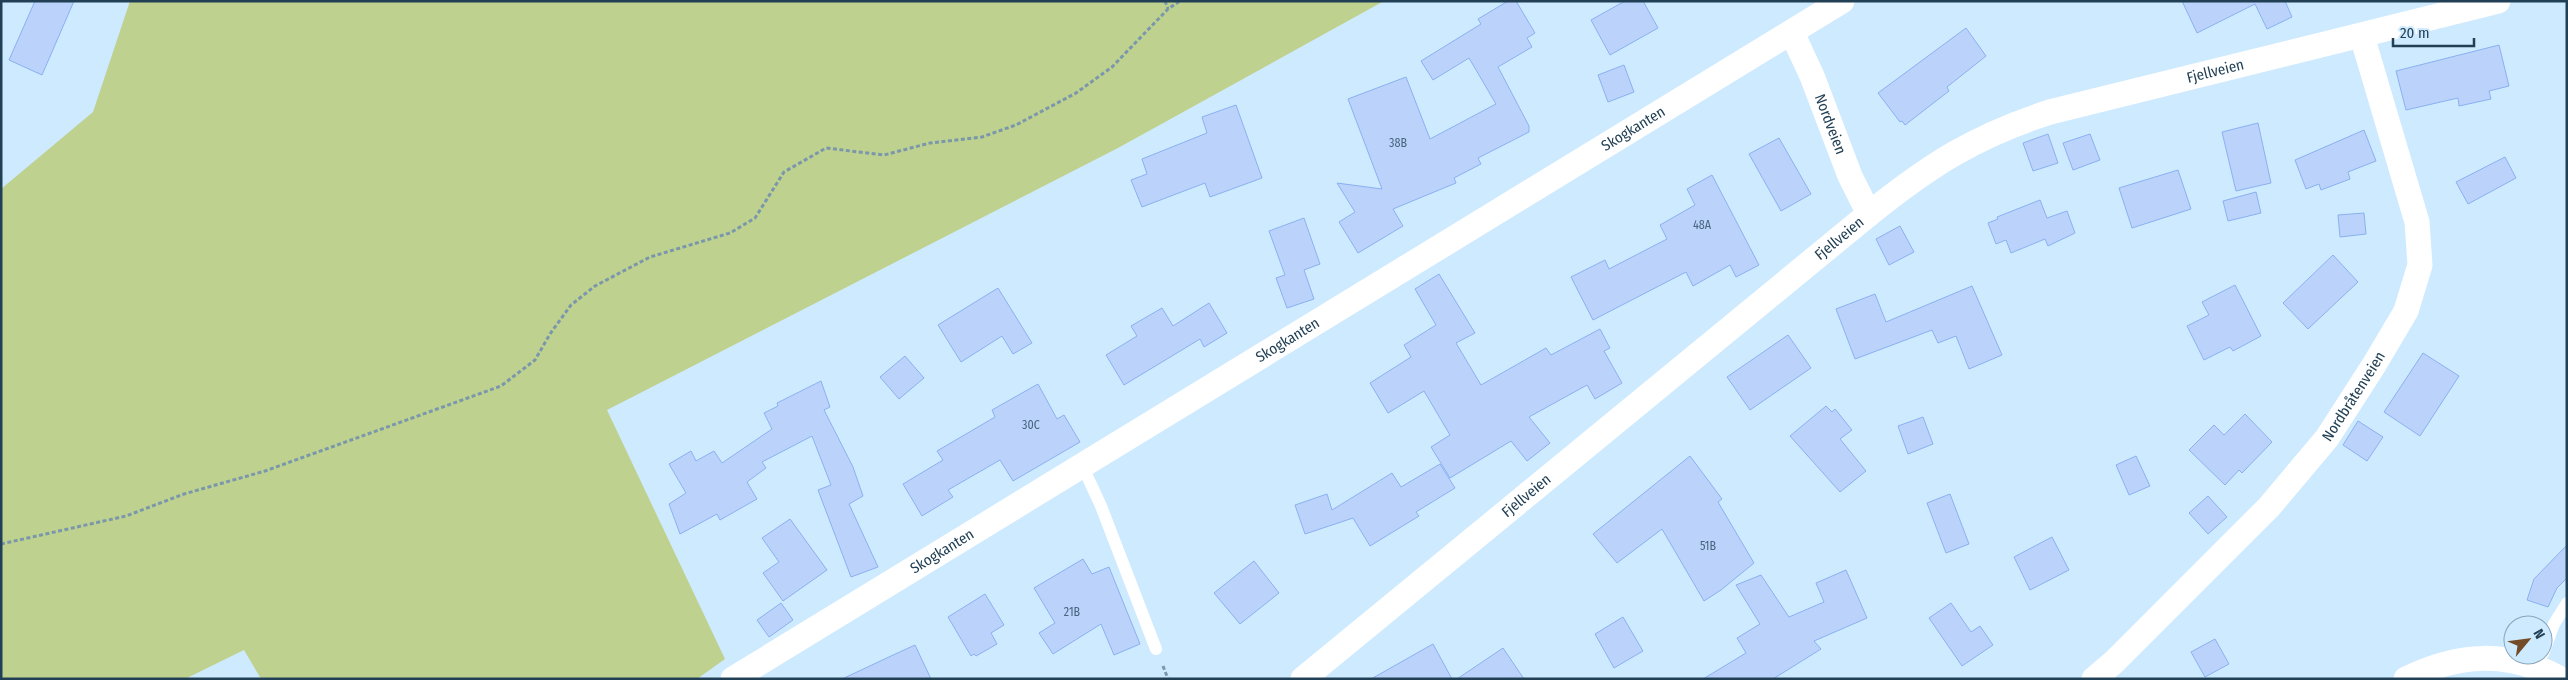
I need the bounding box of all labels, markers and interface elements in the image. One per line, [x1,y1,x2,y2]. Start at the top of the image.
scale bar [2393,15,2474,47]
text: 20 m [2400,24,2430,42]
street label: Fjellveien [2185,55,2246,87]
street label: Nordveien [1811,92,1850,157]
street label: Skogkanten [1598,102,1668,155]
house number: 38B [1389,136,1407,150]
street label: Fjellveien [1811,213,1867,264]
house number: 48A [1693,218,1712,232]
street label: Skogkanten [1252,314,1323,366]
street label: Nordbråtenveien [2318,348,2389,445]
house number: 30C [1022,418,1040,432]
street label: Fjellveien [1498,470,1555,521]
street label: Skogkanten [907,525,977,577]
house number: 51B [1700,539,1717,553]
house number: 21B [1064,605,1081,619]
north arrow [2503,615,2553,665]
text: N [2529,626,2548,642]

